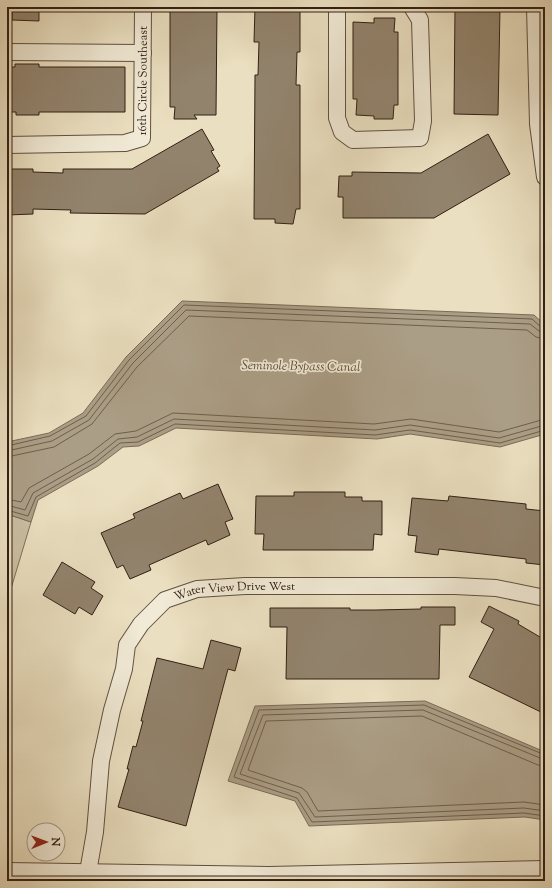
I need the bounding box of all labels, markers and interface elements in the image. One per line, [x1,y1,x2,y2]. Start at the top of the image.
street label: 16th Circle Southeast [134,26,153,136]
water label: Seminole Bypass Canal [241,357,361,377]
street label: Water View Drive West [172,578,295,606]
north arrow [26,822,66,862]
text: N [47,836,63,847]

